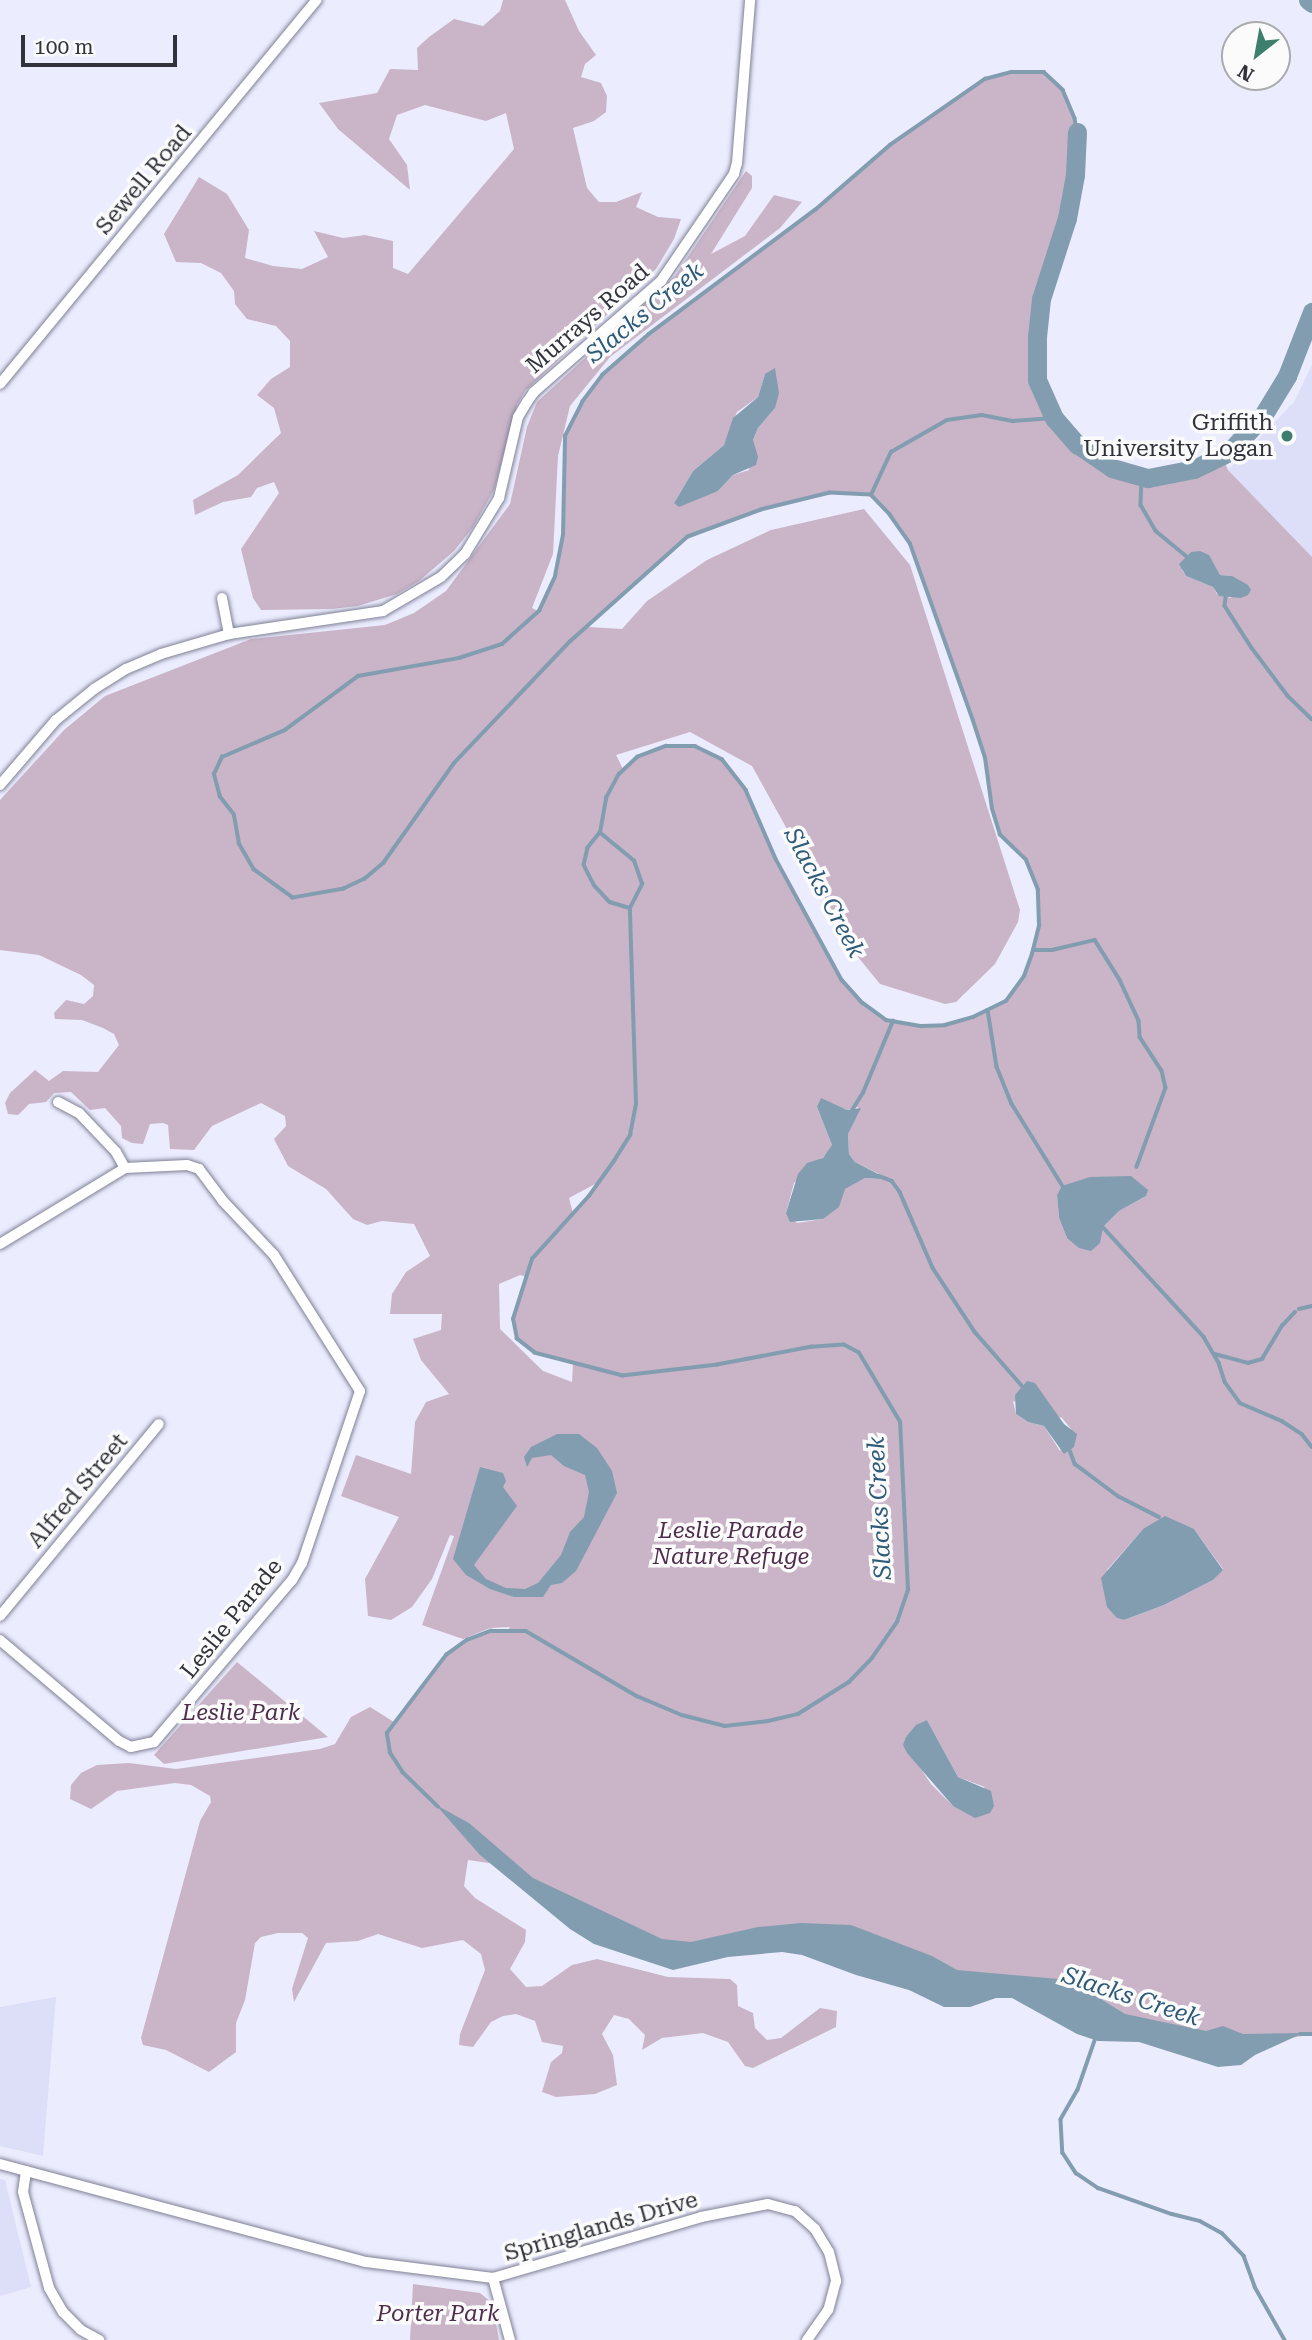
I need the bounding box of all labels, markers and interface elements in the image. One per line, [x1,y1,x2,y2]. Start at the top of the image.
scale bar [24,21,180,65]
north arrow [1221,21,1291,91]
text: 100 m [34,35,94,59]
text: N [1234,59,1258,86]
street label: Sewell Road [90,120,198,240]
water label: Slacks Creek [580,257,710,369]
street label: Murrays Road [521,258,655,380]
place label: Griffith University Logan [1083,409,1273,463]
marker: Griffith University Logan [1279,428,1295,444]
water label: Slacks Creek [778,823,870,963]
street label: Alfred Street [22,1428,134,1554]
water label: Slacks Creek [862,1436,898,1580]
park label: Leslie Parade Nature Refuge [653,1517,809,1571]
street label: Leslie Parade [175,1553,289,1685]
park label: Leslie Park [182,1699,300,1727]
water label: Slacks Creek [1058,1961,1204,2033]
street label: Springlands Drive [501,2186,701,2268]
park label: Porter Park [377,2300,499,2328]

